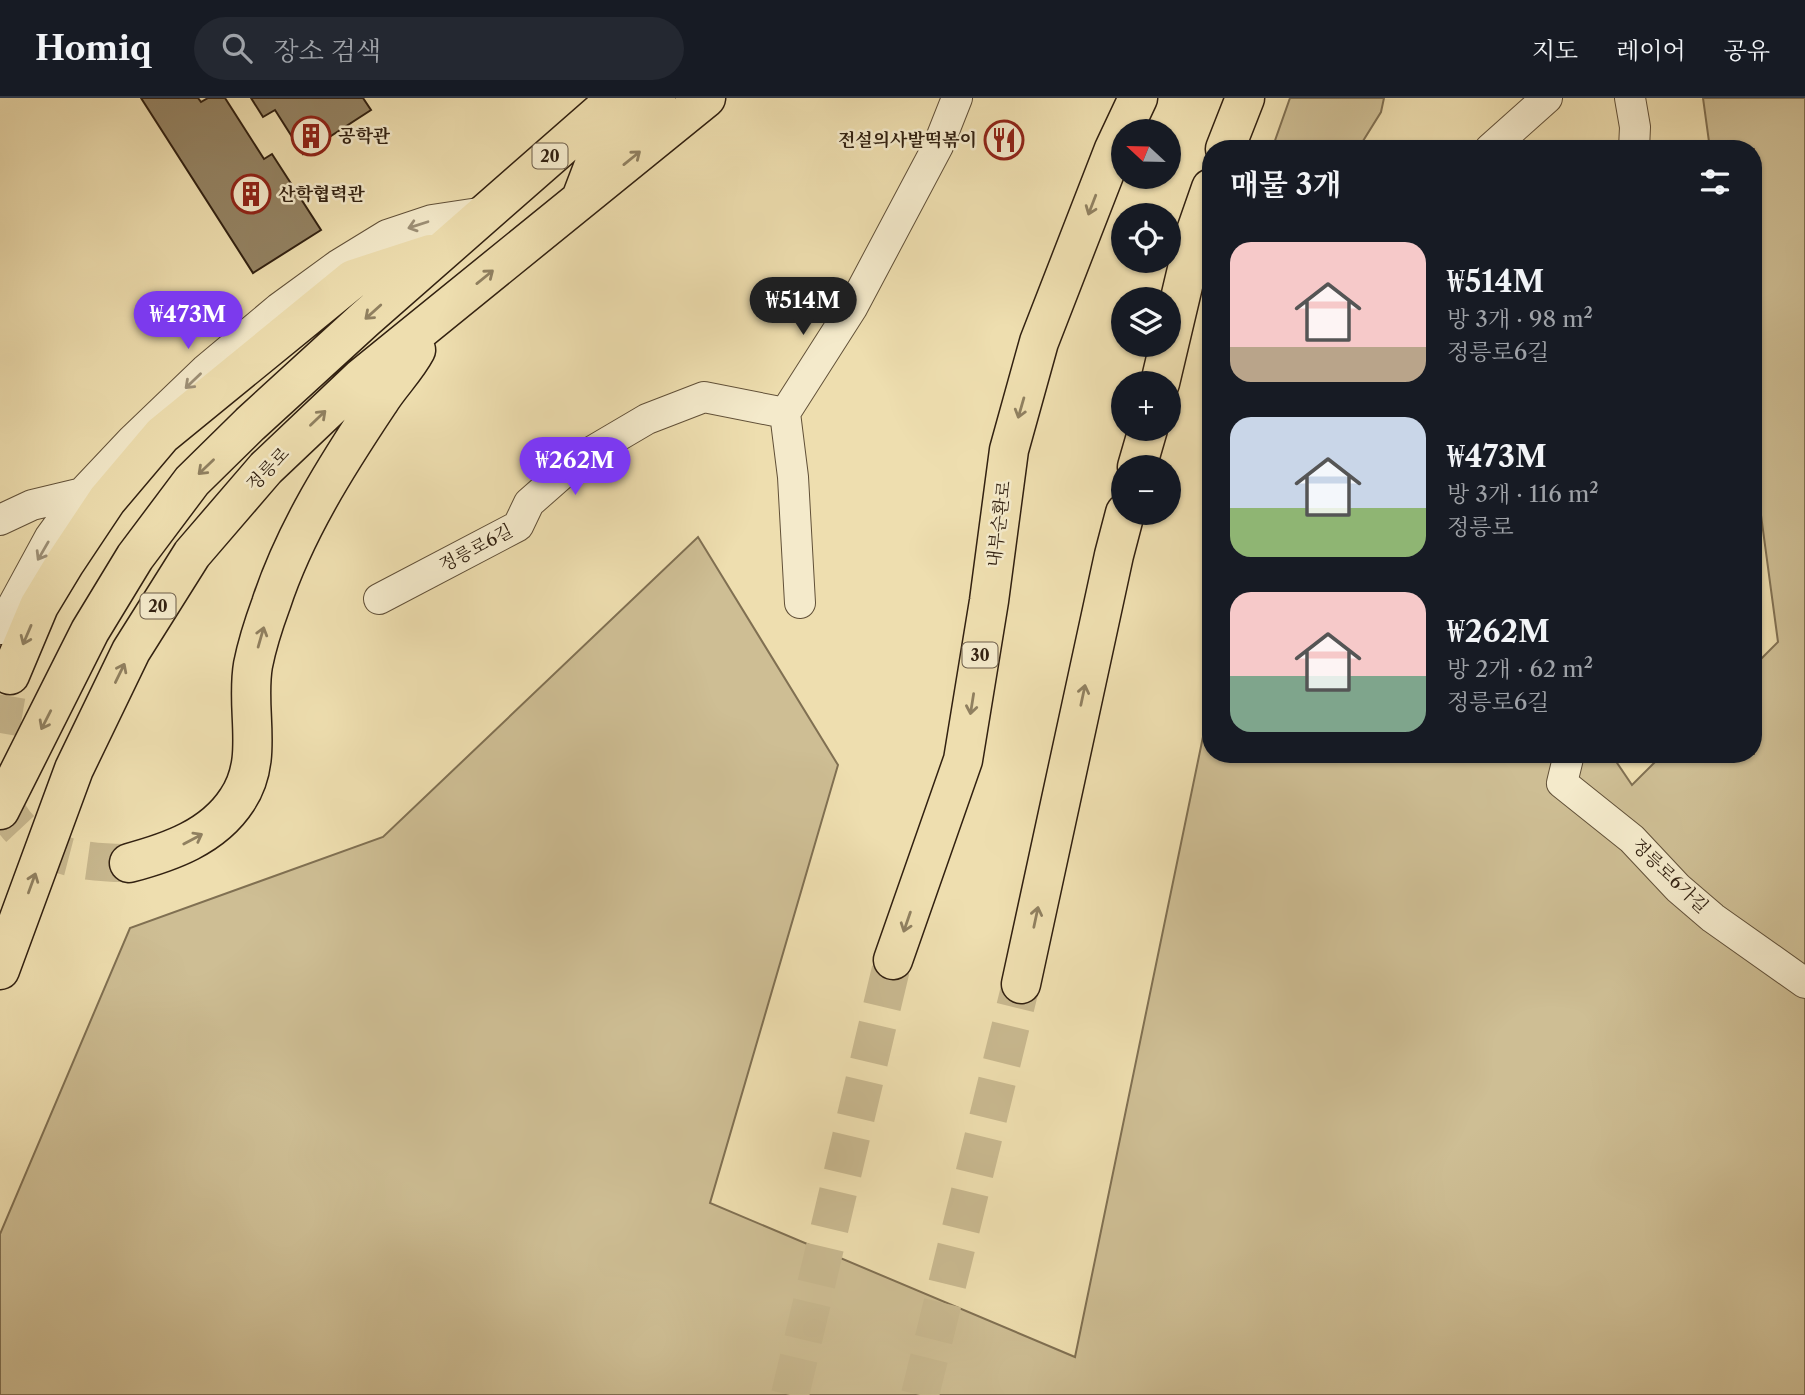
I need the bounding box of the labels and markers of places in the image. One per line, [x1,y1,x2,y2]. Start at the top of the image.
building icon: 공학관 [290,115,332,157]
restaurant icon: 전설의사발떡볶이 [983,119,1025,161]
place label: 공학관 [338,125,391,147]
place label: 전설의사발떡볶이 [838,129,977,151]
building icon: 산학협력관 [230,173,272,215]
place label: 산학협력관 [278,183,366,205]
pin: ₩514M [754,278,852,337]
pin: ₩473M [139,292,237,351]
pin: ₩262M [526,438,624,497]

